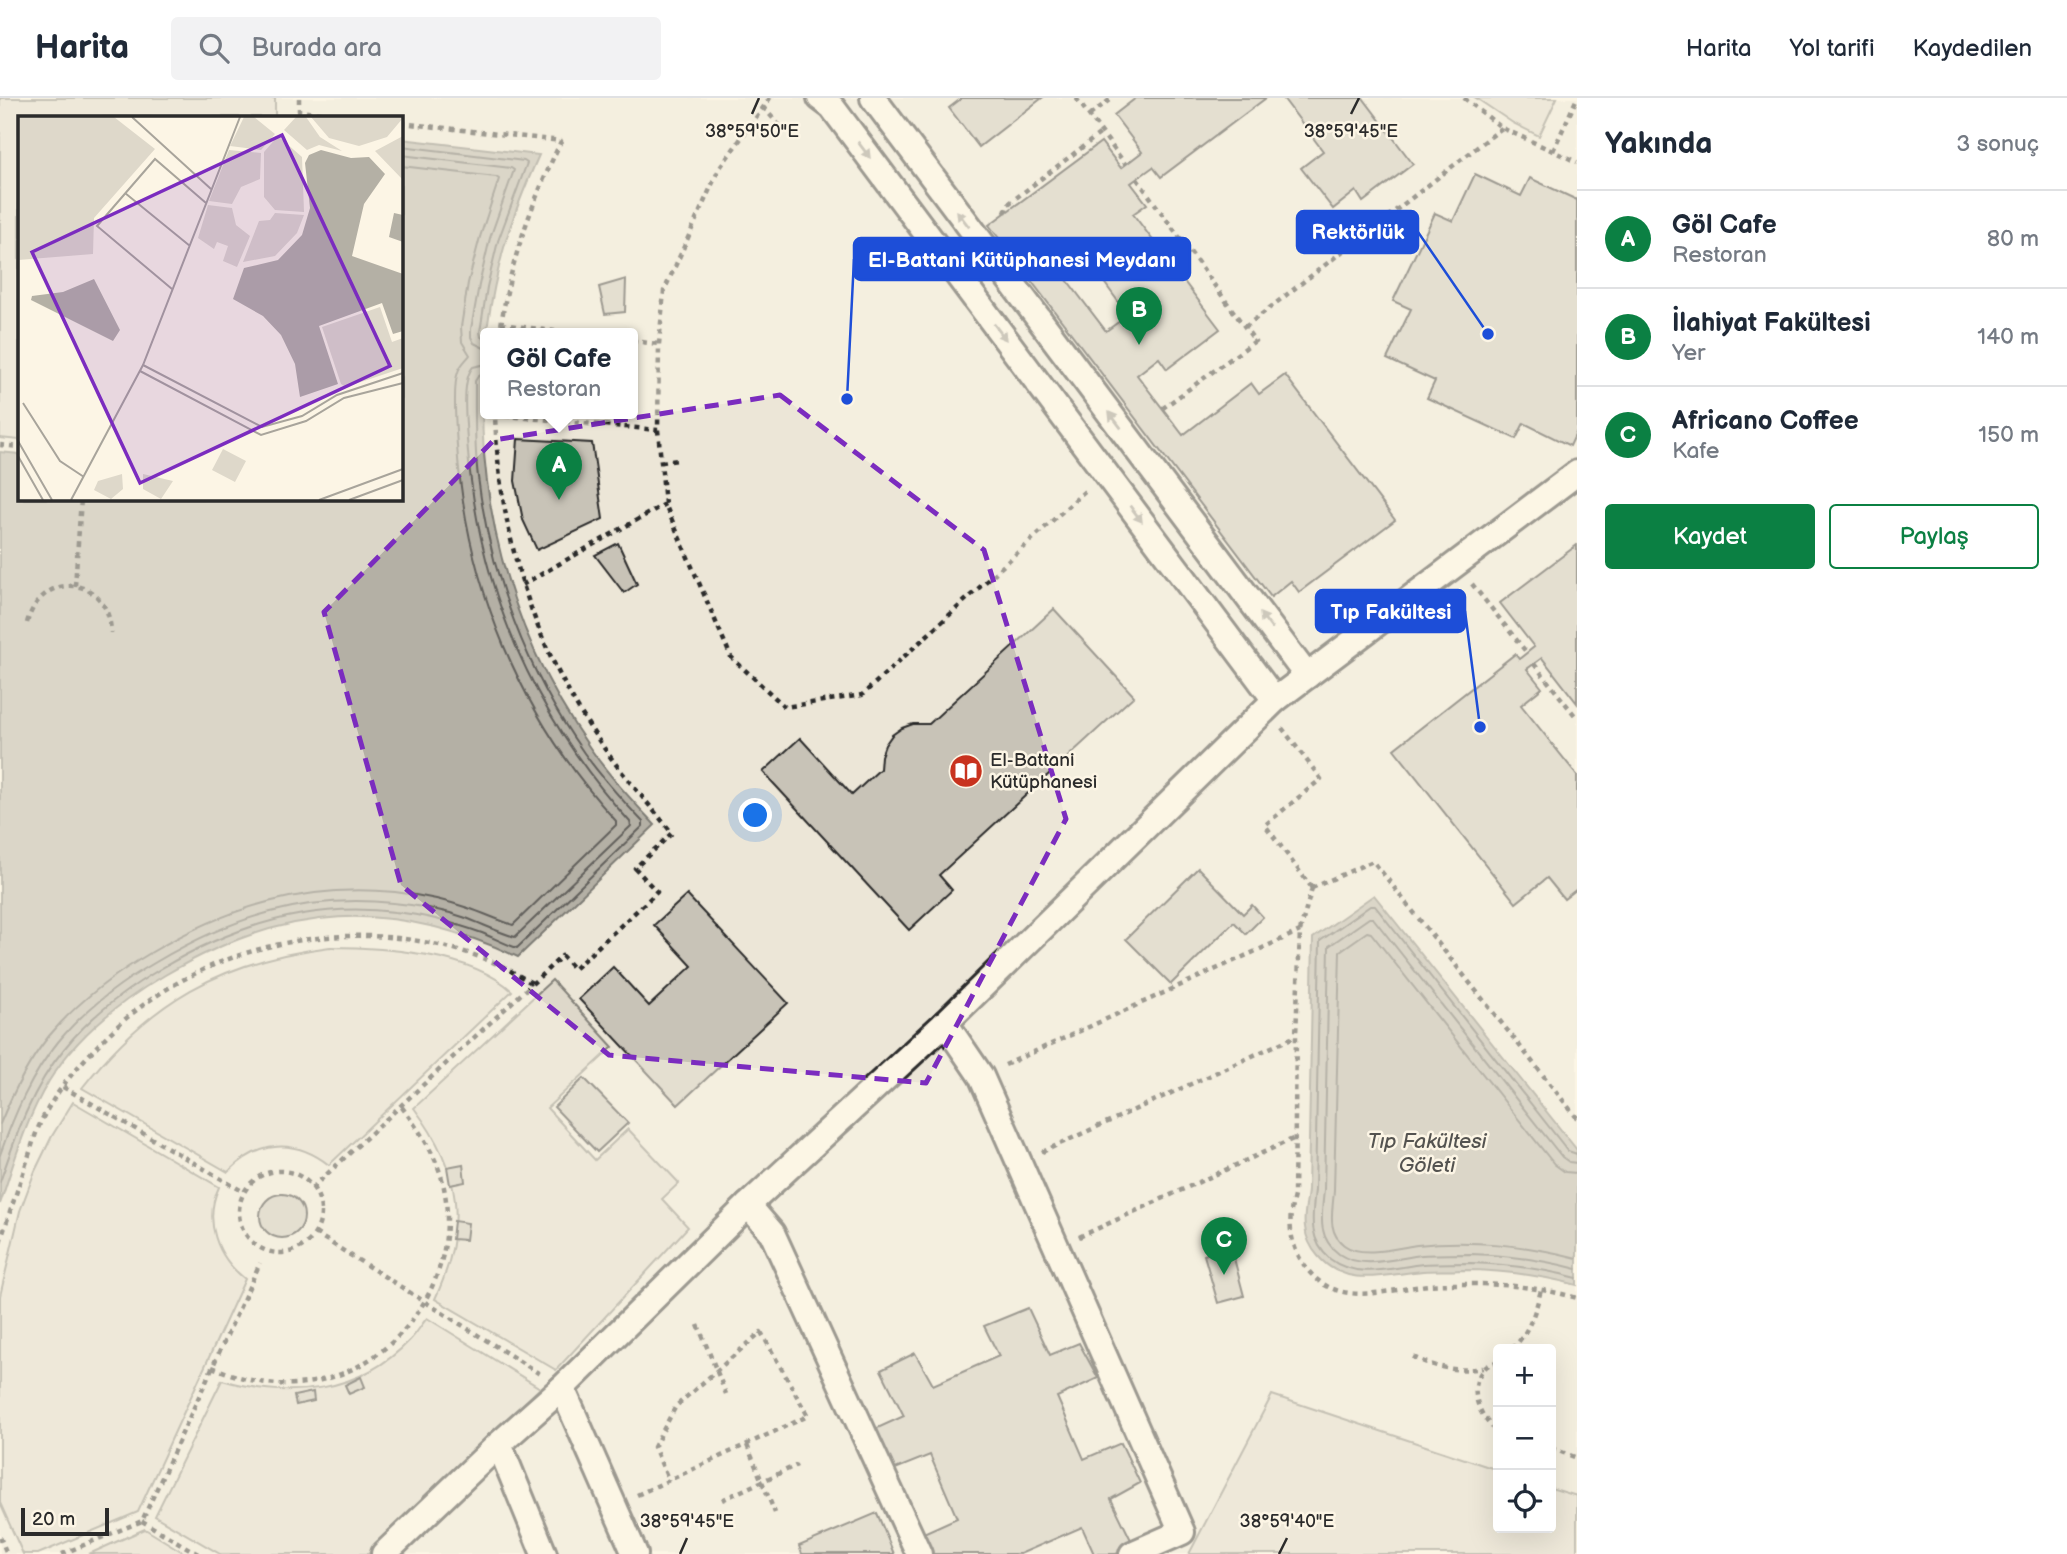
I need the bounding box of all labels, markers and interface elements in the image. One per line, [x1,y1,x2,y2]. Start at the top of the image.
search box [171,17,661,80]
text: Harita [35,28,129,68]
icon: search [195,29,233,67]
text: Burada ara [251,33,382,64]
text: Harita [1686,34,1751,63]
text: Yol tarifi [1789,34,1875,63]
text: Kaydedilen [1913,34,2032,63]
inset map [18,116,402,500]
text: 38°59'50"E [705,121,799,142]
text: 38°59'45"E [1304,121,1398,142]
text: Yakında [1605,126,1712,162]
text: 3 sonuç [1956,130,2039,158]
one-way arrow [856,140,871,158]
one-way arrow [956,210,971,228]
text: Göl Cafe [1672,210,1777,241]
callout: Rektörlük [1297,211,1418,253]
text: Rektörlük [1312,220,1405,245]
text: A [1621,225,1635,253]
text: 80 m [1987,225,2039,253]
callout: El-Battani Kütüphanesi Meydanı [854,238,1190,280]
text: Restoran [1672,241,1767,269]
text: El-Battani Kütüphanesi Meydanı [868,248,1176,273]
pin: B [1116,287,1162,345]
text: İlahiyat Fakültesi [1672,308,1871,339]
one-way arrow [993,323,1007,341]
text: B [1620,323,1636,351]
text: 140 m [1977,323,2039,351]
popup [480,328,638,419]
text: Yer [1672,339,1705,367]
text: Göl Cafe [507,344,611,375]
text: Restoran [507,375,601,403]
text: Africano Coffee [1672,406,1859,437]
one-way arrow [1108,411,1122,429]
text: C [1620,421,1636,449]
text: 150 m [1978,421,2039,449]
text: Kafe [1672,437,1719,465]
pin: A [536,442,582,500]
button: Kaydet [1605,504,1815,569]
button: Paylaş [1829,504,2039,569]
one-way arrow [1129,505,1143,523]
callout: Tıp Fakültesi [1316,590,1465,632]
text: Tıp Fakültesi [1330,600,1452,625]
one-way arrow [1260,612,1274,630]
place label: El-Battani Kütüphanesi [990,749,1097,794]
library icon: El-Battani Kütüphanesi [947,752,985,790]
your location [738,798,772,832]
water label: Tıp Fakültesi Göleti [1367,1129,1488,1178]
pin: C [1201,1217,1247,1275]
map controls [1493,1344,1556,1533]
button: + [1493,1344,1556,1407]
button: − [1493,1407,1556,1470]
button: locate [1493,1470,1556,1533]
scale bar [21,1505,108,1537]
text: 20 m [32,1508,75,1531]
text: 38°59'45"E [640,1511,734,1532]
text: 38°59'40"E [1240,1511,1335,1532]

